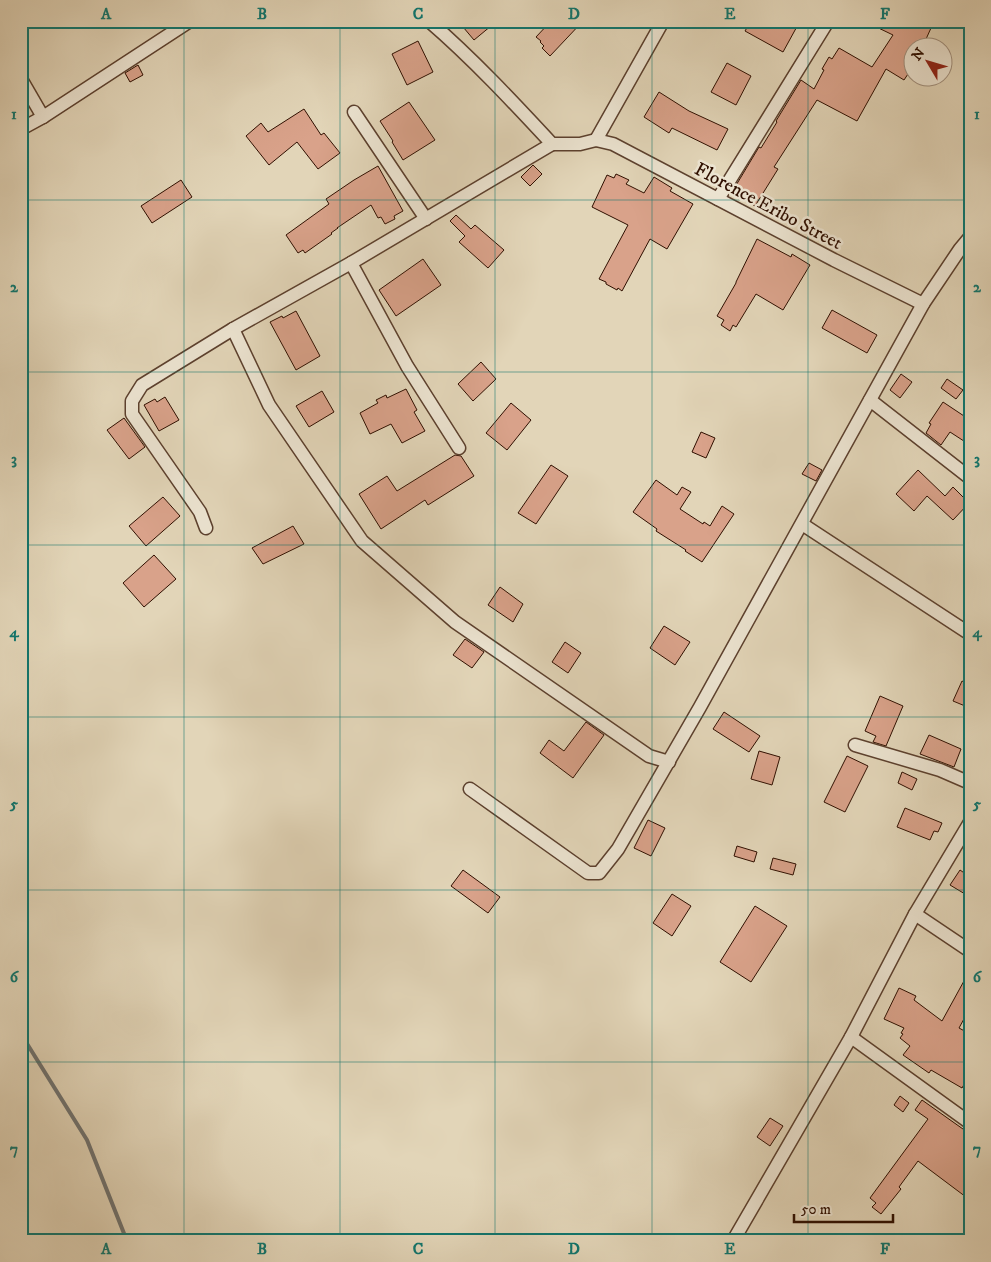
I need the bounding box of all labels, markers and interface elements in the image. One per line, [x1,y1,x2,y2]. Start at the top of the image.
text: A [100,4,112,24]
text: B [257,4,267,24]
text: C [413,4,423,24]
text: D [568,4,580,24]
text: E [724,4,736,24]
text: F [880,4,890,24]
north arrow [904,38,954,88]
text: N [908,44,929,65]
text: 1 [11,104,17,124]
text: 1 [974,104,980,124]
street label: Florence Eribo Street [691,158,846,255]
text: 2 [10,277,19,297]
text: 2 [973,277,982,297]
text: 3 [11,449,17,469]
text: 3 [974,449,980,469]
text: 4 [8,622,19,642]
text: 4 [971,622,982,642]
text: 5 [9,794,18,814]
text: 5 [972,794,981,814]
text: 6 [10,967,20,987]
text: 6 [973,967,983,987]
text: 7 [10,1139,18,1159]
text: 7 [973,1139,981,1159]
scale bar [794,1192,892,1224]
text: 50 m [801,1200,831,1219]
text: A [100,1239,112,1259]
text: B [257,1239,267,1259]
text: C [413,1239,423,1259]
text: D [568,1239,580,1259]
text: E [724,1239,736,1259]
text: F [880,1239,890,1259]

